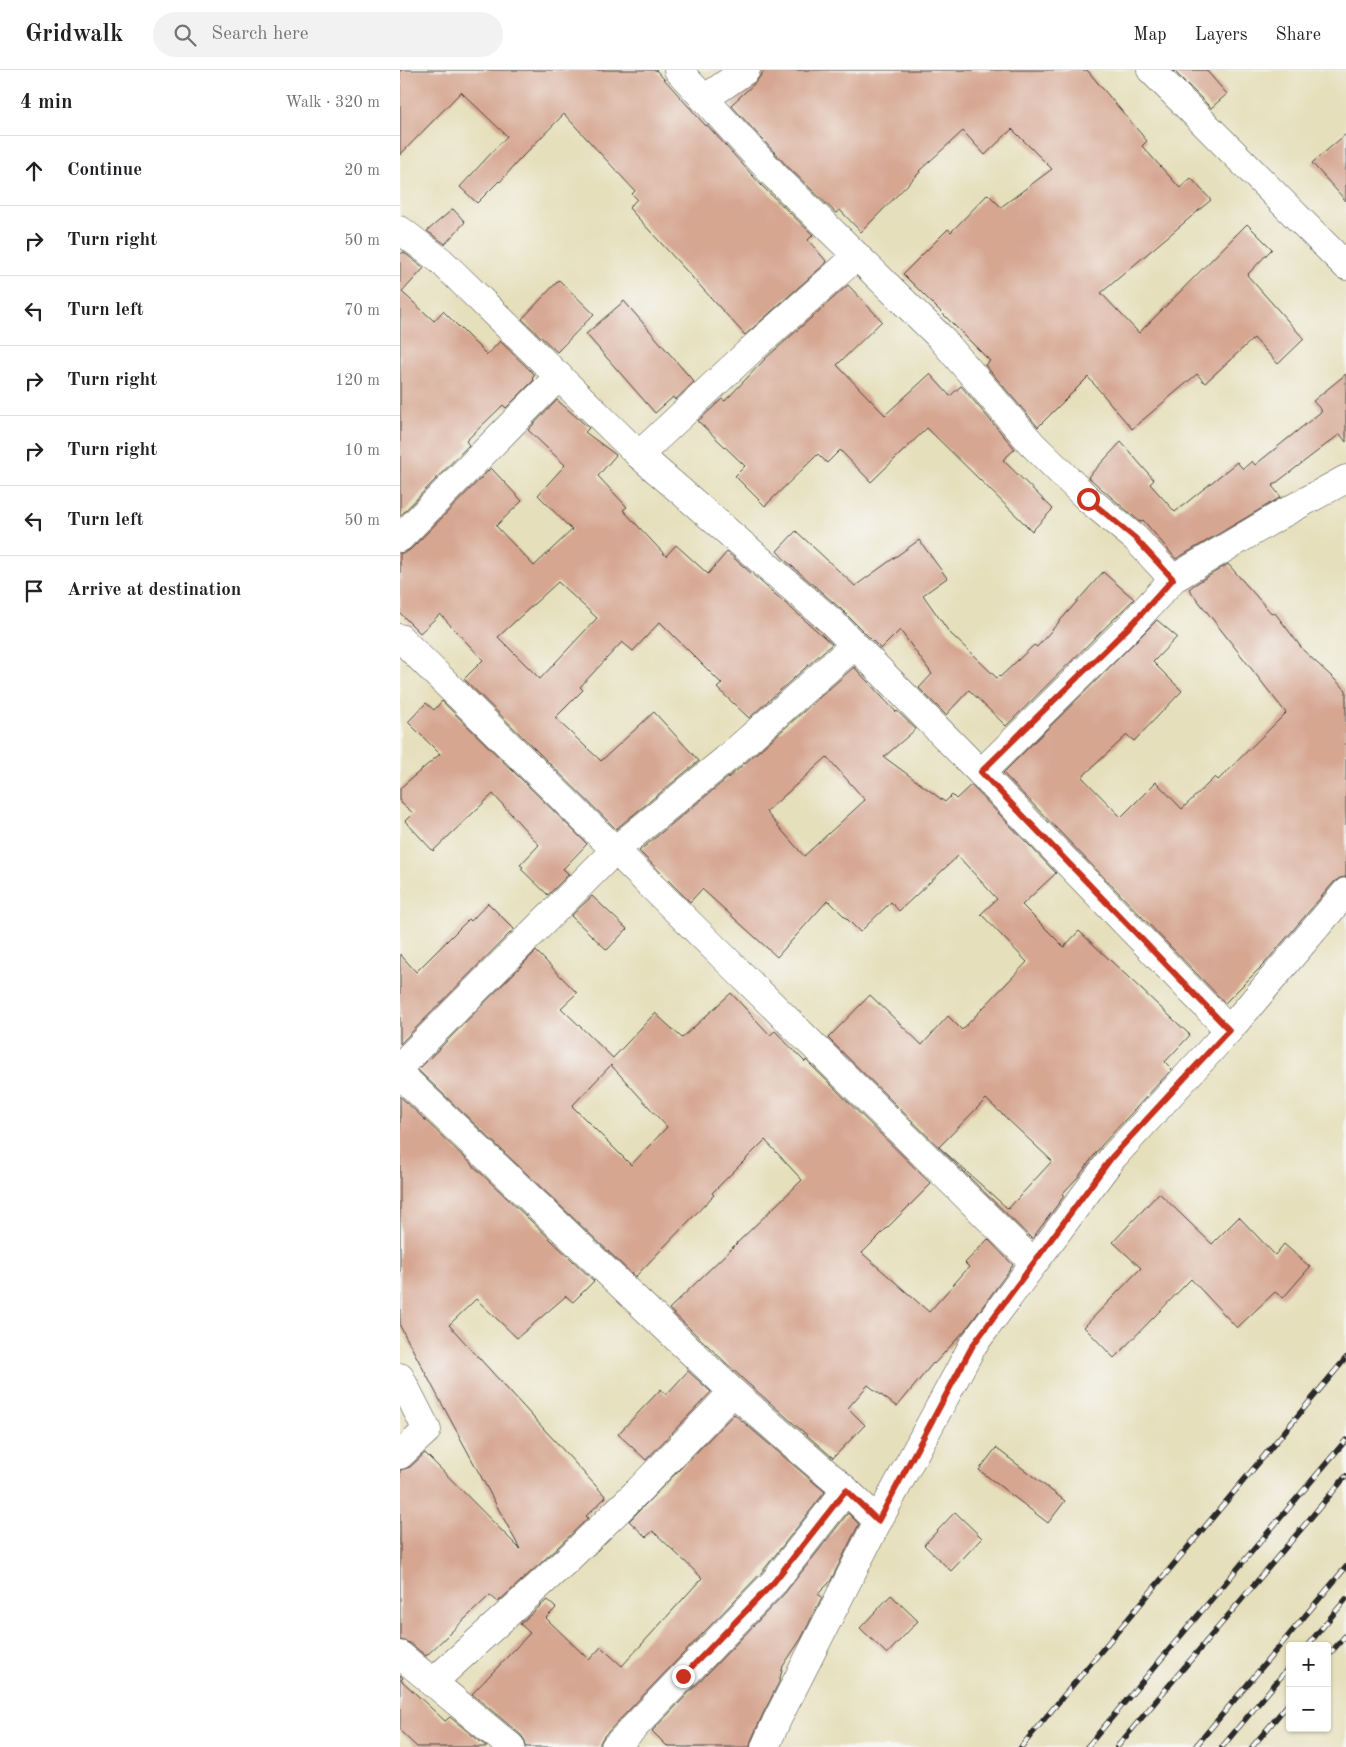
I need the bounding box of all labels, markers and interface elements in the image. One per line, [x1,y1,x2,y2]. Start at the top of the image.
search box [153,12,503,57]
icon: search [171,21,199,49]
text: Gridwalk [25,23,123,47]
text: Search here [211,25,309,44]
text: Map [1133,26,1167,44]
text: Layers [1195,26,1247,44]
text: Share [1275,26,1321,44]
text: 4 min [20,92,73,113]
text: Walk · 320 m [285,95,380,111]
icon: ahead [20,157,48,185]
text: Continue [67,161,142,180]
text: 20 m [344,163,380,179]
icon: right [20,227,48,255]
text: Turn right [67,231,157,250]
text: 50 m [344,233,380,249]
icon: left [20,297,48,325]
text: Turn left [67,301,144,320]
text: 70 m [344,303,380,319]
icon: right [20,367,48,395]
text: Turn right [67,371,157,390]
text: 120 m [335,373,380,389]
icon: right [20,437,48,465]
text: Turn right [67,441,157,460]
text: 10 m [344,443,380,459]
route start [1077,488,1100,511]
icon: left [20,507,48,535]
text: Turn left [67,511,144,530]
text: 50 m [344,513,380,529]
icon: arrive [20,577,48,605]
text: Arrive at destination [67,581,241,600]
map controls [1286,1642,1331,1732]
button: + [1286,1642,1331,1687]
route end [672,1665,695,1688]
button: − [1286,1687,1331,1732]

